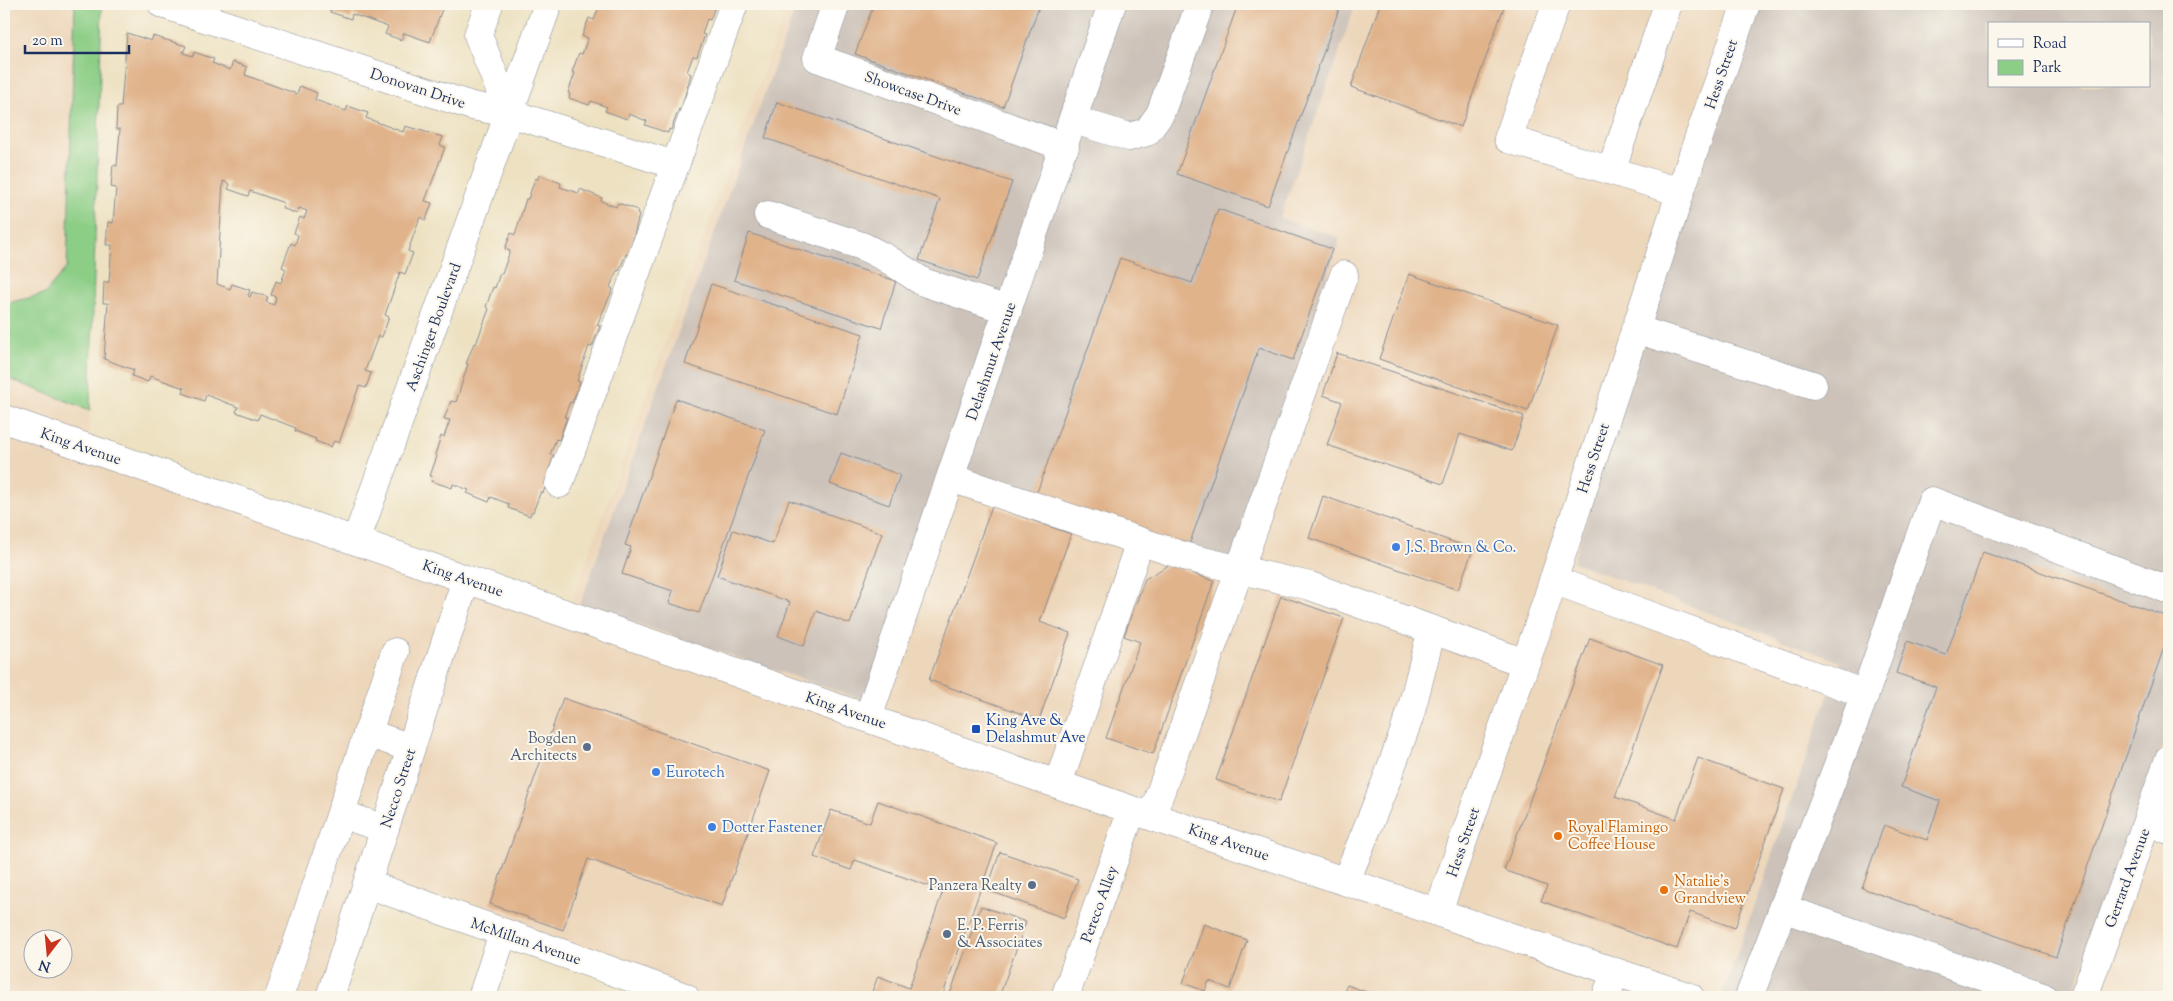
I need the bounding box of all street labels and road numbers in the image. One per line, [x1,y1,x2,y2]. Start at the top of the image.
street label: Hess Street [1701,37,1744,112]
street label: Donovan Drive [367,64,468,115]
street label: Showcase Drive [861,67,964,122]
street label: Aschinger Boulevard [401,260,468,395]
street label: Delashmut Avenue [962,299,1023,423]
street label: Hess Street [1573,421,1616,496]
street label: King Avenue [37,424,124,471]
street label: King Avenue [419,556,506,603]
street label: King Avenue [802,688,889,735]
street label: Necco Street [377,746,422,831]
street label: Hess Street [1443,805,1486,880]
street label: King Avenue [1185,820,1272,867]
street label: Gerrard Avenue [2101,826,2156,931]
street label: Pereco Alley [1077,863,1124,946]
street label: McMillan Avenue [467,914,584,971]

